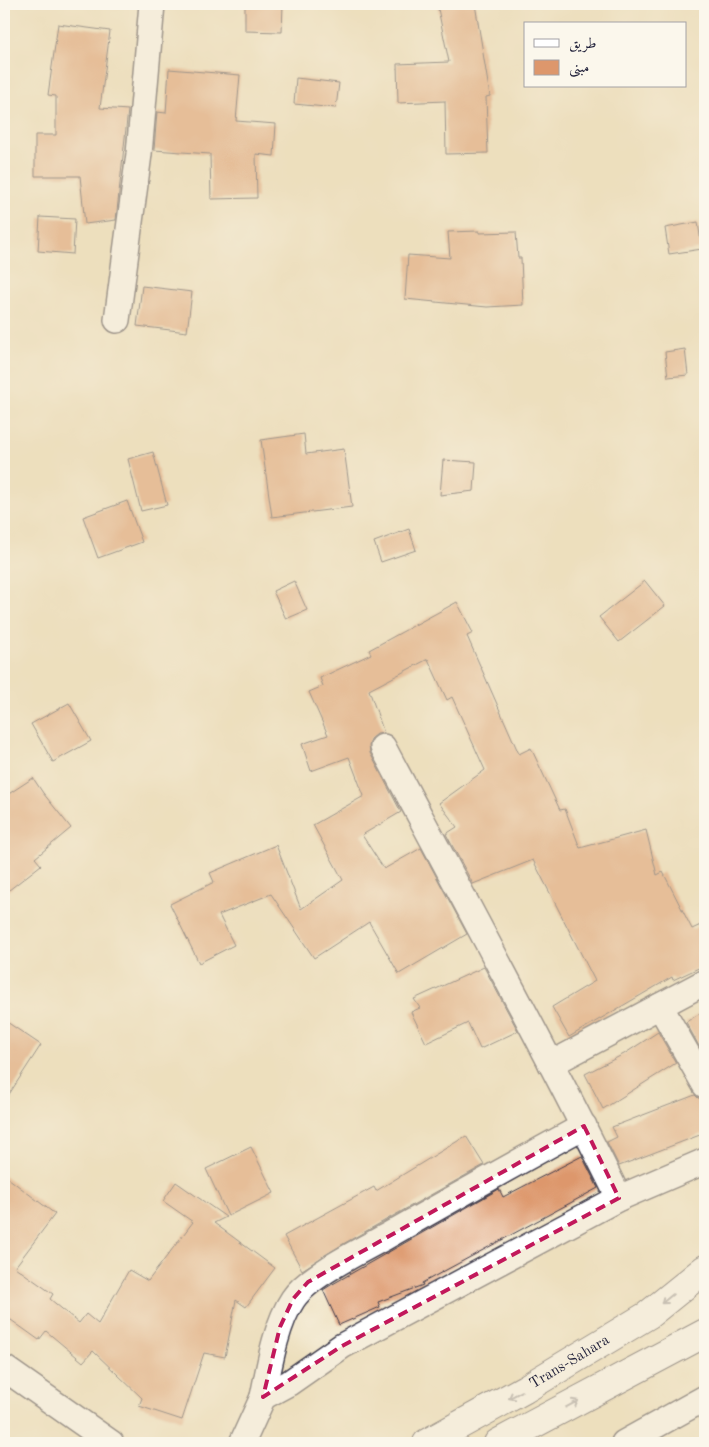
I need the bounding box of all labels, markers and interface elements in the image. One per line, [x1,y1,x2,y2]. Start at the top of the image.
legend [524,22,686,88]
text: طريق [569,37,596,53]
text: مبنى [569,61,589,78]
one-way arrow [661,1294,674,1305]
street label: Trans-Sahara [527,1332,613,1392]
one-way arrow [508,1391,523,1400]
one-way arrow [564,1398,579,1408]

